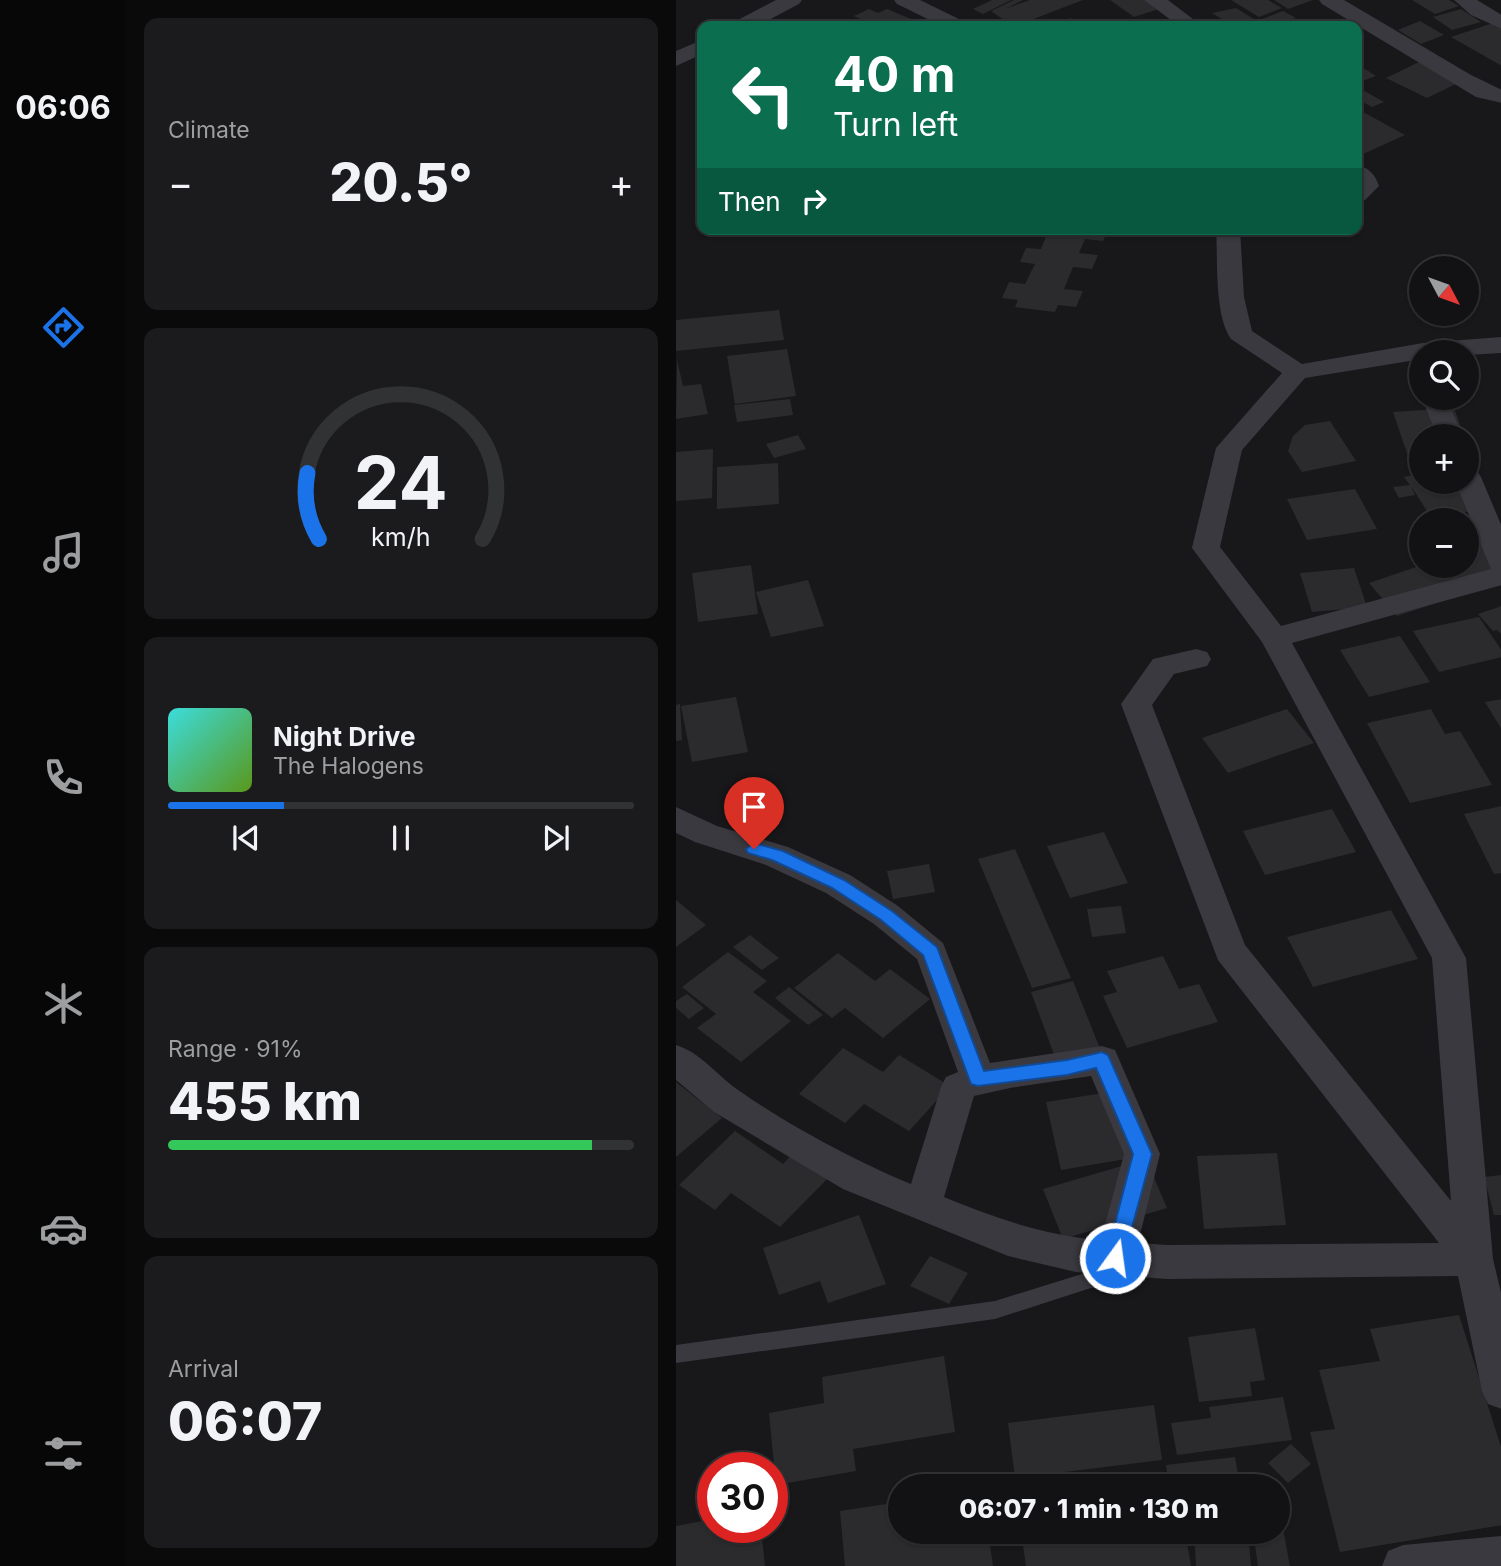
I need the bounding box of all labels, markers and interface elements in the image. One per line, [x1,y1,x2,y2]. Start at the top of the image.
text: 40 m [833,45,956,104]
icon: left [718,49,809,140]
text: 06:06 [15,88,111,127]
text: Turn left [833,105,958,144]
text: Climate [168,116,250,144]
text: 20.5° [329,151,473,214]
text: − [168,160,193,206]
text: + [609,160,634,206]
icon: right [795,182,833,220]
text: Then [718,186,781,217]
north arrow [1409,256,1479,326]
map controls [1409,256,1479,578]
icon: directions [39,303,88,352]
button: search [1409,340,1479,410]
button: + [1409,424,1479,494]
text: 24 [354,439,448,528]
button: − [1409,508,1479,578]
text: km/h [371,522,431,552]
icon: music [39,528,88,577]
text: Night Drive [273,721,415,752]
text: The Halogens [273,752,424,780]
icon: phone [39,753,88,802]
pin [724,777,784,849]
icon: arrive [735,788,773,826]
icon: previous [227,819,265,857]
icon: pause [382,819,420,857]
icon: next [537,819,575,857]
icon: climate [39,979,88,1028]
text: Range · 91% [168,1035,302,1063]
text: 455 km [168,1070,362,1133]
icon: car [39,1204,88,1253]
position arrow [1078,1221,1152,1295]
text: Arrival [168,1355,239,1383]
text: 06:07 [168,1390,322,1453]
icon: filters [39,1429,88,1478]
speed limit sign: 30 [697,1452,788,1543]
text: 06:07 · 1 min · 130 m [959,1493,1219,1524]

